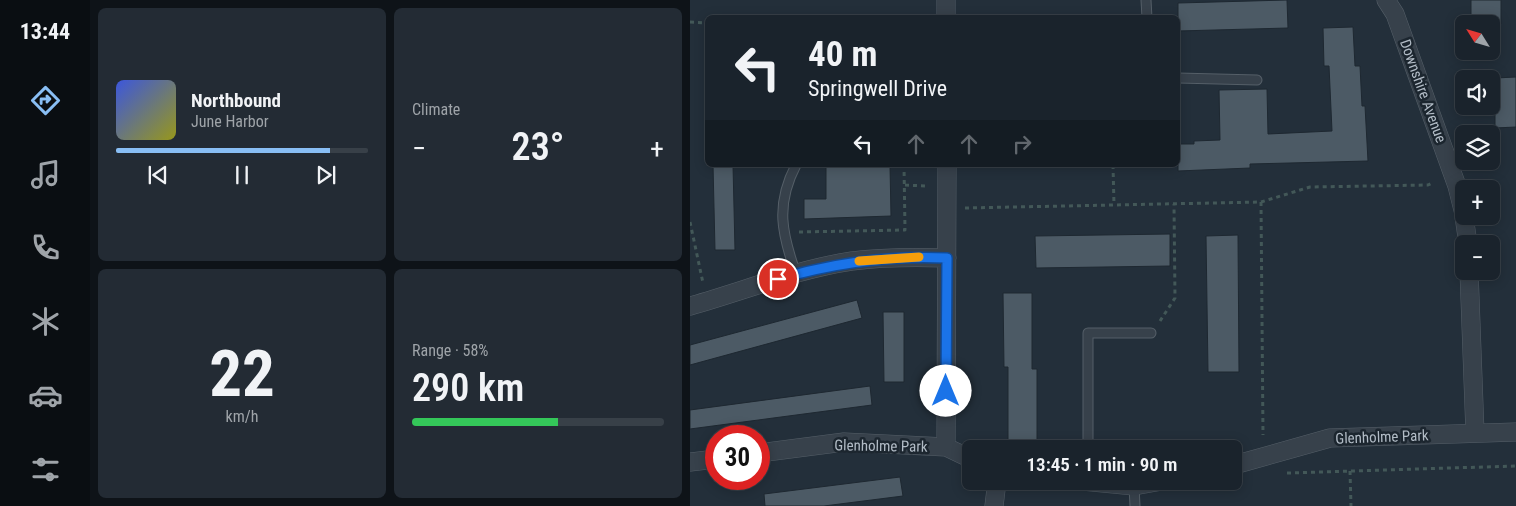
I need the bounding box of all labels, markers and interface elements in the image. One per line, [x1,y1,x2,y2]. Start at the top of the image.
north arrow [1455,15,1500,60]
map controls [1455,15,1500,280]
text: 13:44 [20,19,70,44]
text: 40 m [808,34,877,75]
icon: left [725,35,790,100]
street label: Downshire Avenue [1396,37,1450,145]
button: sound [1455,70,1500,115]
text: Springwell Drive [808,76,947,101]
icon: directions [28,83,63,118]
text: Northbound [191,89,281,112]
text: Climate [412,100,460,119]
text: June Harbor [191,112,269,131]
text: 23° [512,125,564,169]
button: layers [1455,125,1500,170]
icon: left [849,130,877,158]
icon: ahead [902,130,930,158]
icon: ahead [955,130,983,158]
icon: right [1008,130,1036,158]
text: − [412,132,426,165]
text: + [650,132,664,165]
icon: music [28,157,63,192]
icon: previous [144,161,172,189]
icon: pause [228,161,256,189]
icon: next [312,161,340,189]
button: + [1455,180,1500,225]
icon: phone [28,230,63,265]
button: − [1455,235,1500,280]
pin [757,258,799,300]
icon: arrive [764,265,792,293]
icon: climate [28,304,63,339]
text: 22 [209,336,275,412]
text: Range · 58% [412,341,488,360]
position arrow [919,364,971,416]
text: 290 km [412,366,524,410]
icon: car [28,378,63,413]
text: km/h [226,407,258,426]
speed limit sign: 30 [705,425,770,490]
street label: Glenholme Park [1335,426,1429,448]
street label: Glenholme Park [834,436,928,456]
icon: filters [28,452,63,487]
text: 13:45 · 1 min · 90 m [1027,453,1177,476]

